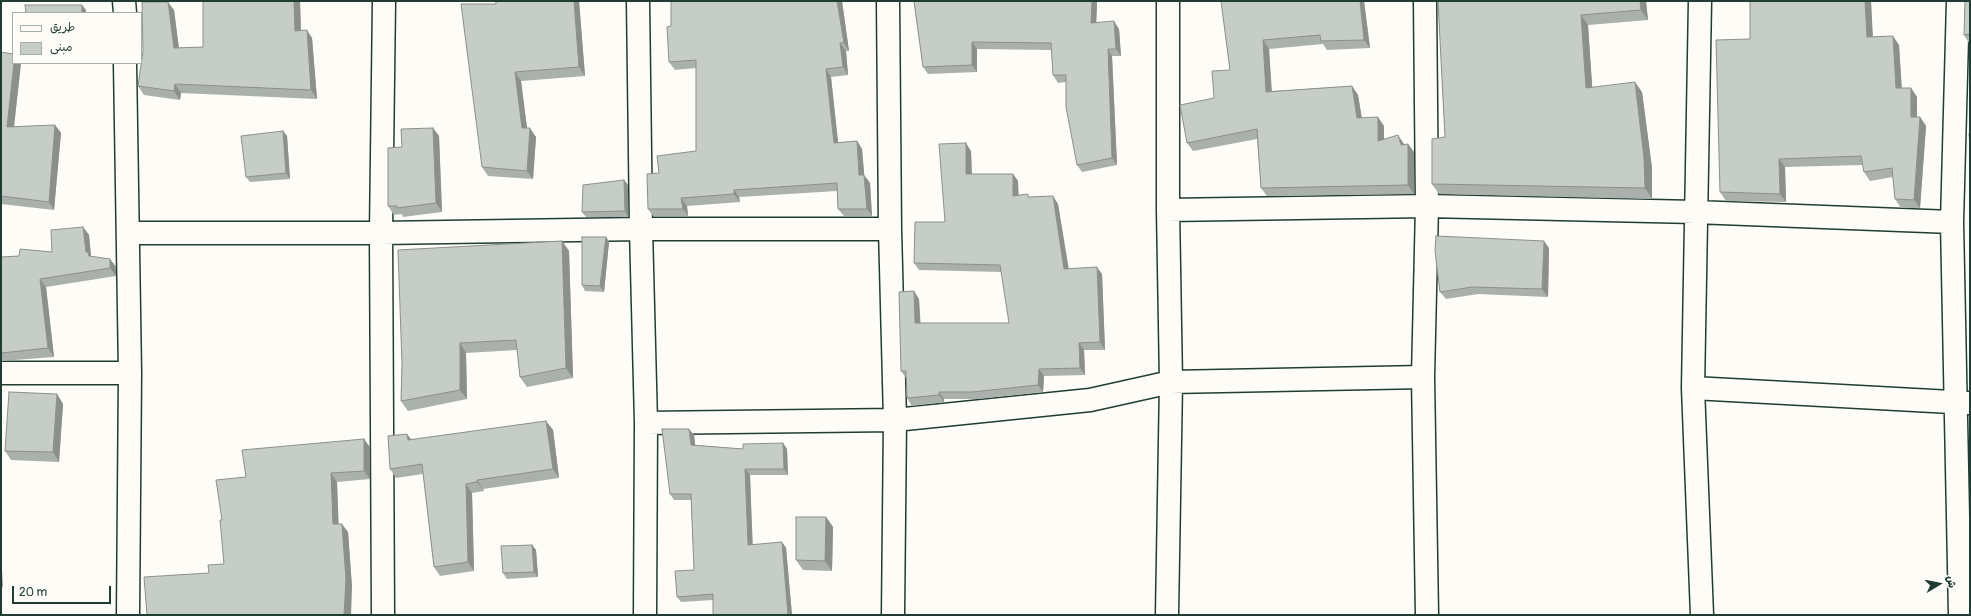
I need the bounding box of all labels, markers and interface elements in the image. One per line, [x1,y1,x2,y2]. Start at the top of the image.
legend [12,12,142,64]
text: طريق [50,20,75,35]
text: مبنى [50,40,73,55]
north arrow [1919,564,1959,604]
text: ش [1944,575,1959,589]
scale bar [14,578,113,604]
text: 20 m [19,585,47,600]

